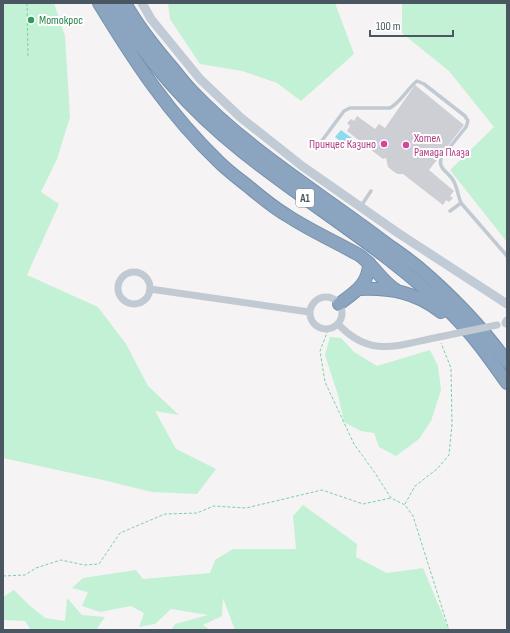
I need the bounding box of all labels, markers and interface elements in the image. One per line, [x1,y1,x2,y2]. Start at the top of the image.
scale bar [370,12,453,38]
place label: Мотокрос [39,13,83,28]
marker: Мотокрос [26,15,36,25]
text: 100 m [376,19,401,34]
place label: Хотел Рамада Плаза [413,131,470,160]
place label: Принцес Казино [309,137,376,152]
marker: Принцес Казино [379,139,389,149]
marker: Хотел Рамада Плаза [401,140,411,150]
road number: A1 [296,189,314,207]

